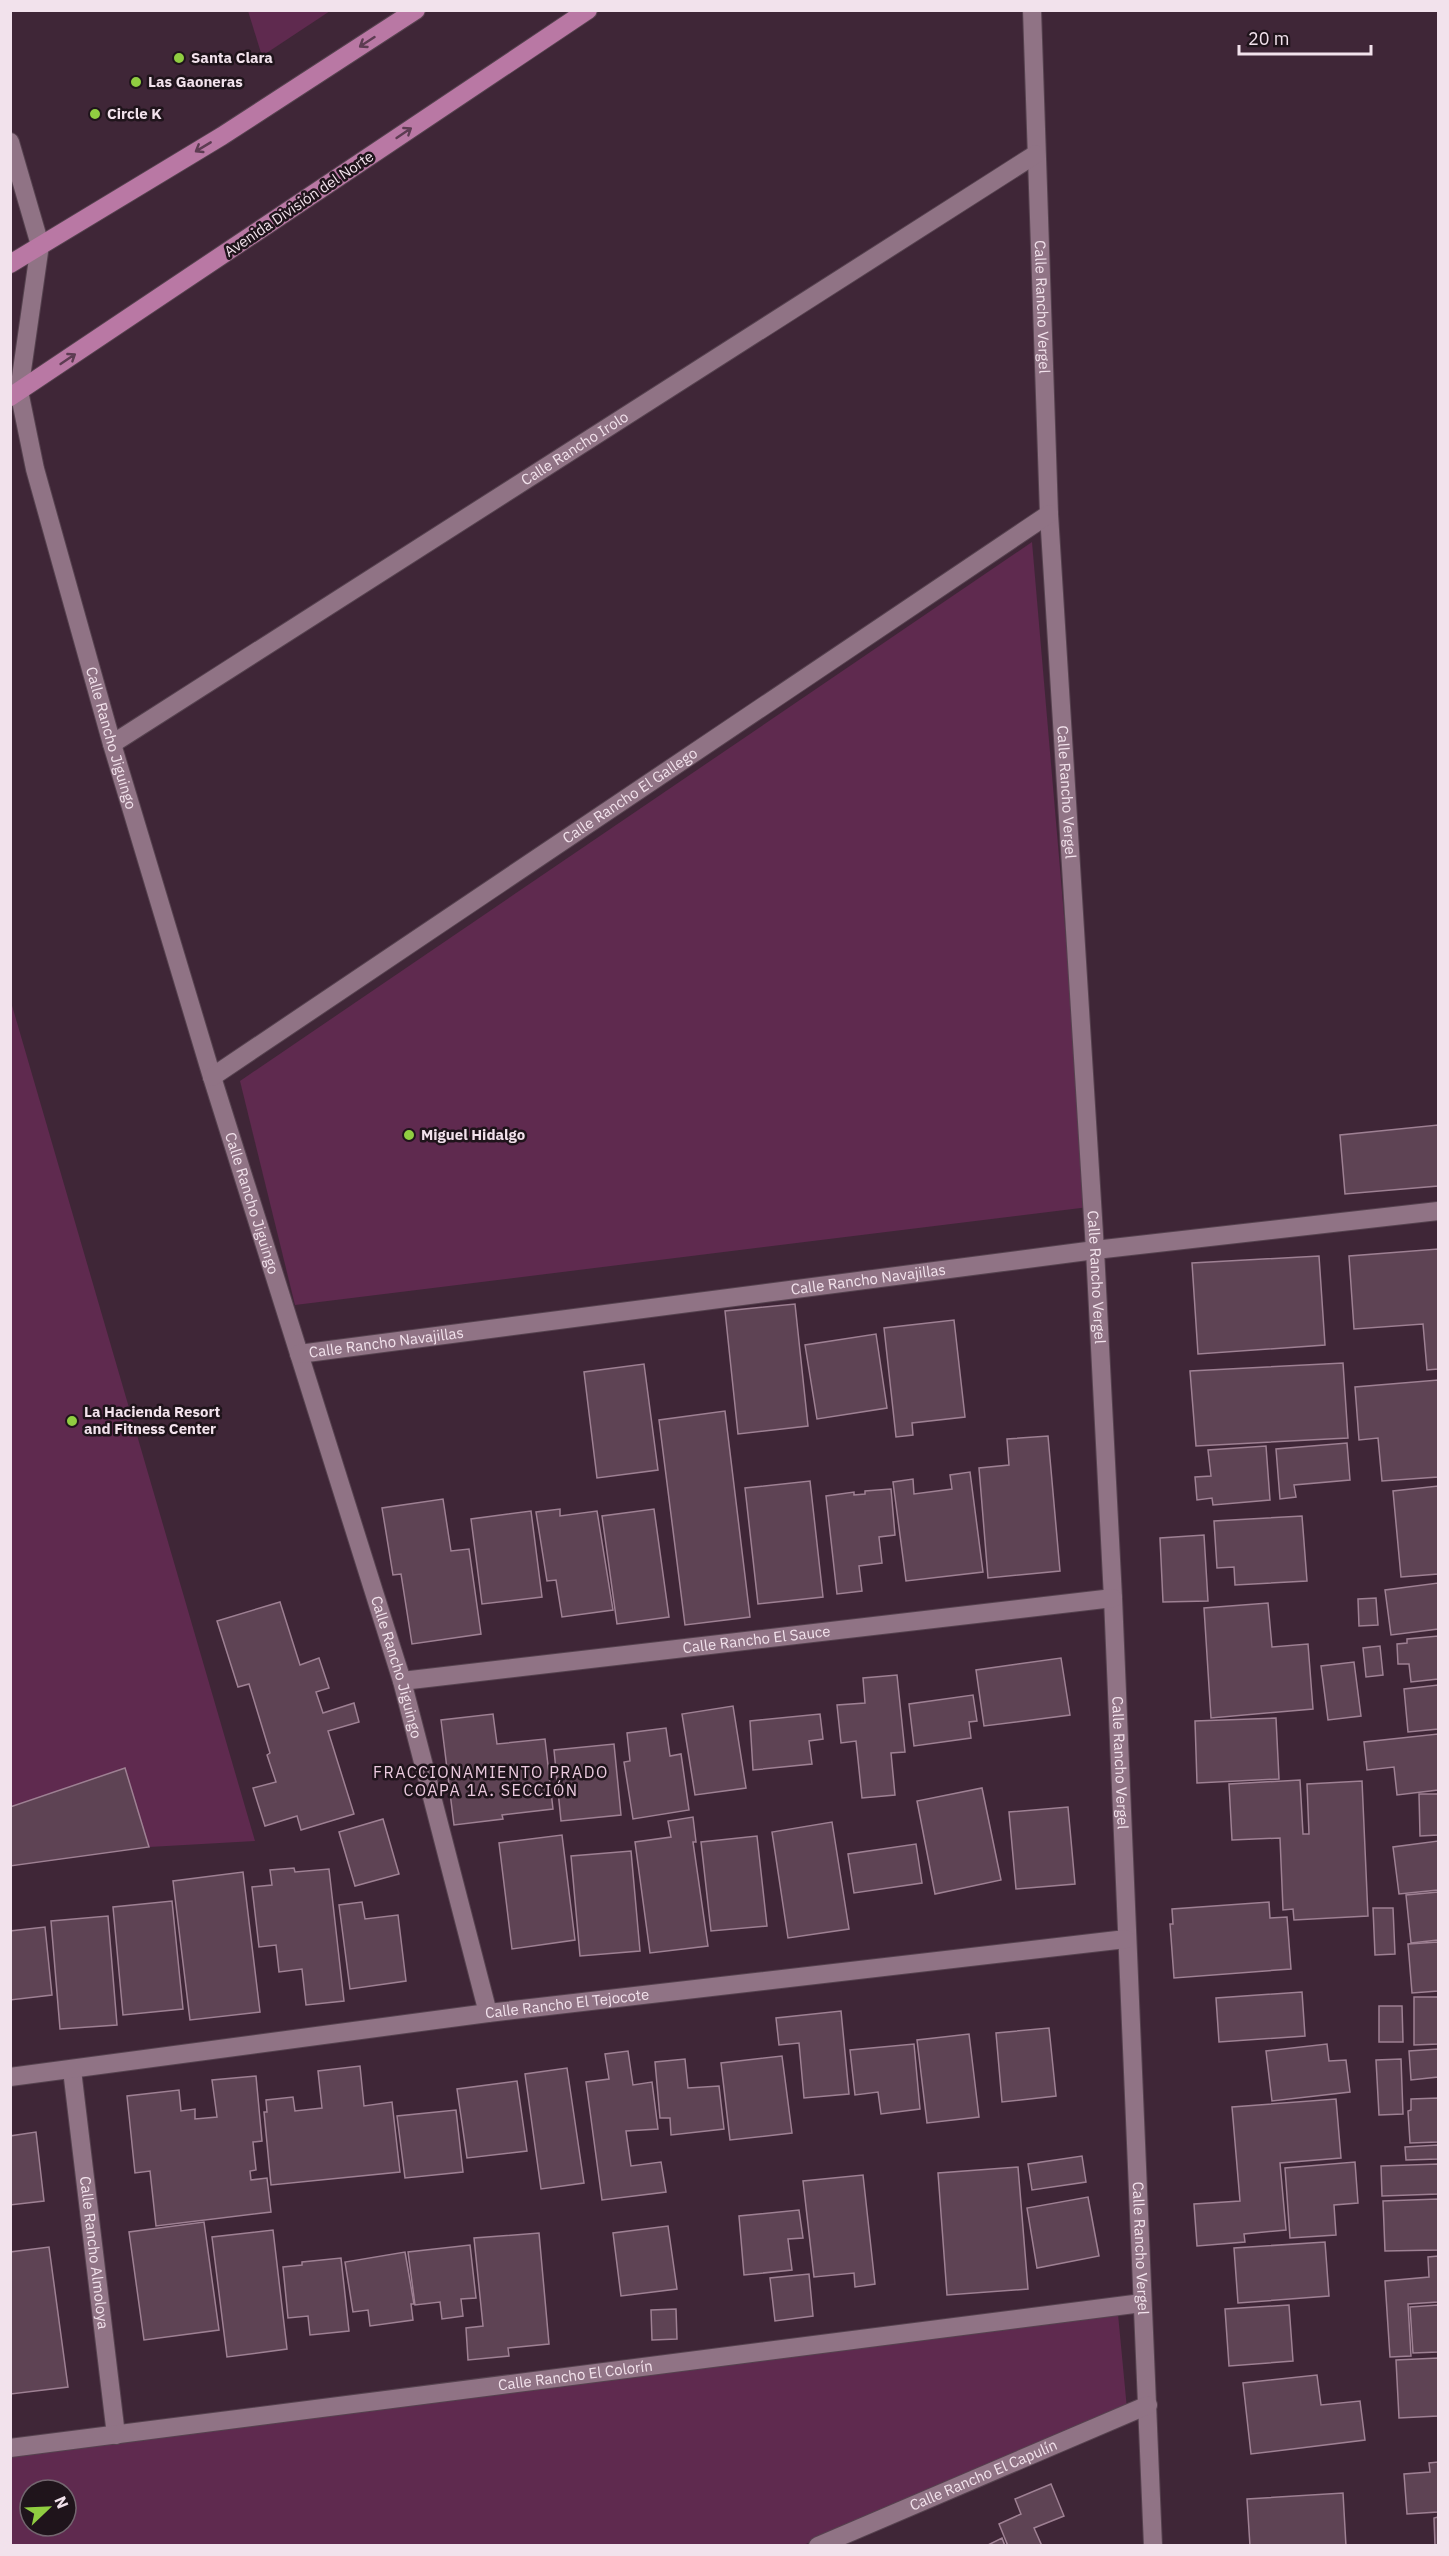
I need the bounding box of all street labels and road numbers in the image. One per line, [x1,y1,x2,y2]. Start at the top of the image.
street label: Avenida División del Norte [220,146,377,261]
street label: Calle Rancho Vergel [1031,240,1054,374]
street label: Calle Rancho Irolo [517,407,632,489]
street label: Calle Rancho Jiguingo [82,664,141,812]
street label: Calle Rancho Vergel [1053,725,1081,859]
street label: Calle Rancho El Gallego [559,743,701,847]
street label: Calle Rancho Jiguingo [221,1130,283,1276]
street label: Calle Rancho Vergel [1084,1210,1110,1344]
street label: Calle Rancho Navajillas [790,1260,947,1299]
street label: Calle Rancho Navajillas [308,1323,465,1362]
street label: Calle Rancho Jiguingo [367,1593,426,1740]
street label: Calle Rancho El Sauce [682,1621,831,1657]
street label: Calle Rancho Vergel [1108,1696,1133,1830]
street label: Calle Rancho El Tejocote [484,1984,650,2022]
street label: Calle Rancho Almoloya [76,2175,113,2330]
street label: Calle Rancho Vergel [1129,2181,1153,2315]
street label: Calle Rancho El Colorín [497,2356,654,2394]
street label: Calle Rancho El Capulín [907,2435,1060,2515]

